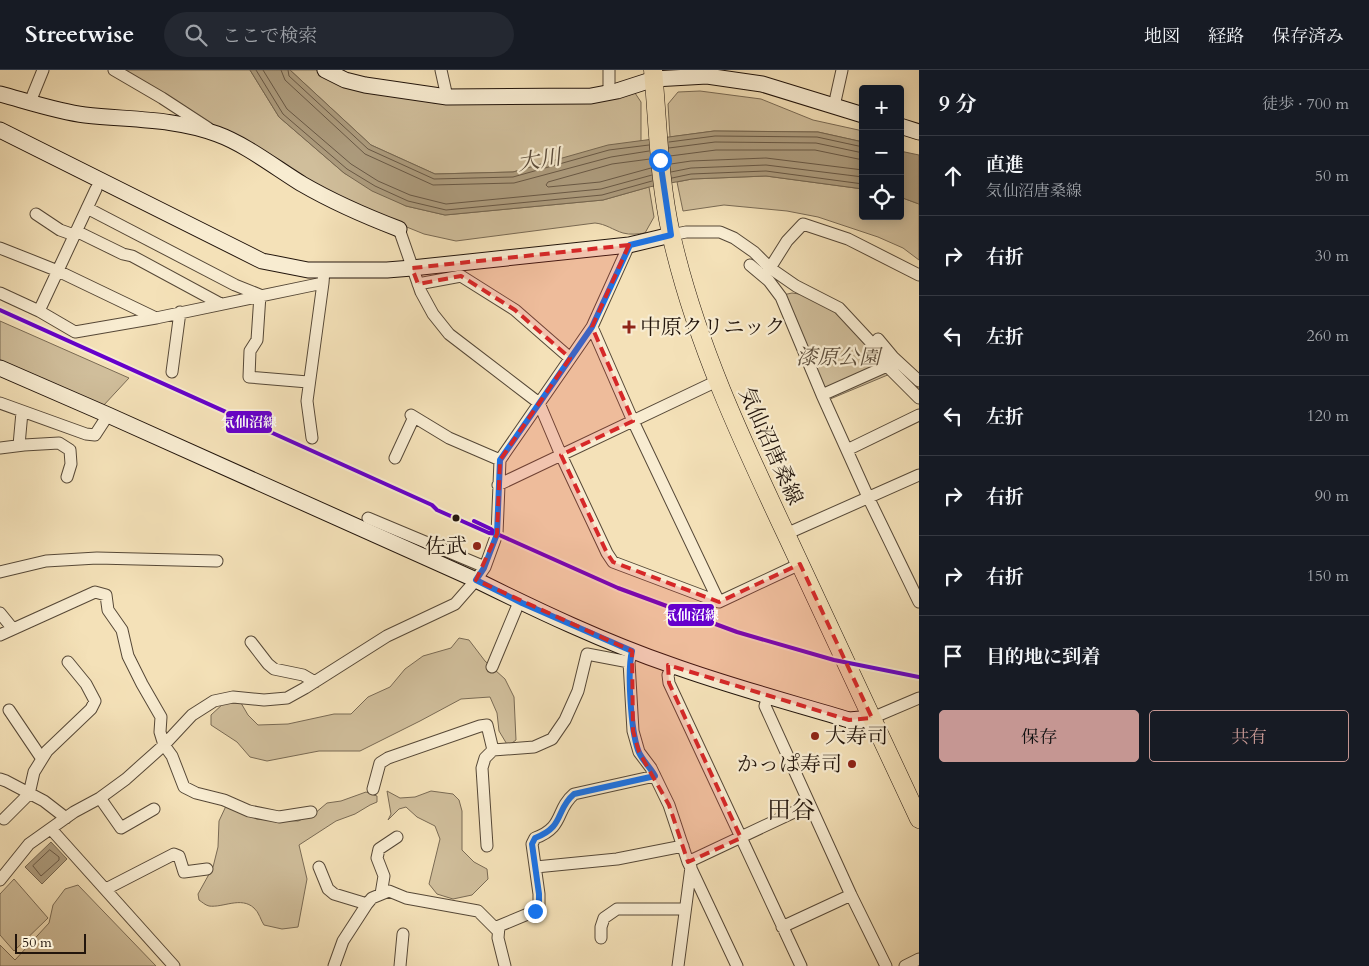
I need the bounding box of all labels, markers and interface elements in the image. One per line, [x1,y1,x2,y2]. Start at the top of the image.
search box [164,12,514,57]
text: Streetwise [25,18,134,51]
icon: search [182,21,210,49]
text: ここで検索 [222,23,317,49]
text: 地図 [1144,24,1180,49]
text: 経路 [1208,24,1244,49]
text: 保存済み [1272,24,1344,49]
map controls [859,85,904,220]
button: + [859,85,904,130]
text: 9 分 [939,90,976,119]
text: 徒歩 · 700 m [1262,93,1349,115]
button: − [859,130,904,175]
water label: 大川 [515,141,565,178]
route start [649,149,672,172]
text: 直進 [986,152,1024,178]
icon: ahead [939,162,967,190]
text: 50 m [1315,165,1349,187]
button: locate [859,175,904,220]
text: 気仙沼唐桑線 [986,180,1082,202]
icon: right [939,242,967,270]
text: 右折 [986,244,1024,270]
text: 30 m [1315,245,1349,267]
place label: 中原クリニック [640,313,786,342]
marker: 中原クリニック [622,320,636,334]
icon: left [939,322,967,350]
text: 左折 [986,324,1024,350]
text: 260 m [1307,325,1349,347]
park label: 漆原公園 [796,343,883,372]
street label: 気仙沼唐桑線 [732,383,809,510]
icon: left [939,402,967,430]
text: 左折 [986,404,1024,430]
text: 120 m [1307,405,1349,427]
line badge: 気仙沼線 [225,410,273,434]
text: 気仙沼線 [221,413,277,432]
icon: right [939,482,967,510]
text: 右折 [986,484,1024,510]
text: 90 m [1315,485,1349,507]
unlabelled marker [451,513,461,523]
place label: 佐武 [425,532,467,561]
marker: 佐武 [471,540,483,552]
icon: right [939,562,967,590]
text: 右折 [986,564,1024,590]
text: 150 m [1307,565,1349,587]
line badge: 気仙沼線 [667,603,715,627]
text: 気仙沼線 [663,606,719,625]
icon: arrive [939,642,967,670]
text: 目的地に到着 [986,644,1100,670]
button: 保存 [939,710,1139,762]
button: 共有 [1149,710,1349,762]
place label: 大寿司 [825,722,888,751]
marker: 大寿司 [809,730,821,742]
place label: かっぱ寿司 [737,750,842,779]
marker: かっぱ寿司 [846,758,858,770]
district label: 田谷 [767,794,815,827]
route end [524,900,547,923]
scale bar [15,931,86,954]
text: 50 m [22,933,52,952]

